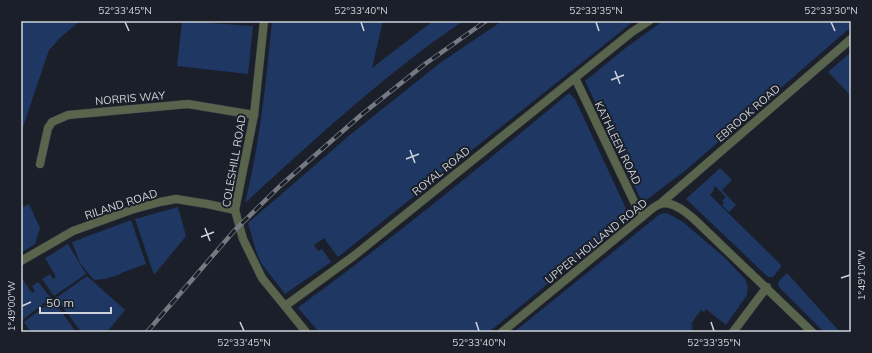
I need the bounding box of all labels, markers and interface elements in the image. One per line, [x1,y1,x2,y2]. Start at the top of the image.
text: 52°33'45"N [98,4,152,17]
text: 52°33'40"N [334,4,388,17]
text: 52°33'35"N [569,4,623,17]
text: 52°33'30"N [804,4,858,17]
street label: EBROOK ROAD [713,81,783,145]
street label: NORRIS WAY [94,88,166,108]
street label: KATHLEEN ROAD [592,99,644,187]
street label: COLESHILL ROAD [219,114,249,208]
street label: ROYAL ROAD [409,143,473,199]
street label: RILAND ROAD [83,186,159,222]
street label: UPPER HOLLAND ROAD [542,195,650,287]
text: 1°49'10"W [855,250,868,300]
text: 1°49'00"W [5,281,18,331]
scale bar [40,289,111,315]
text: 50 m [46,295,74,310]
text: 52°33'45"N [217,336,271,349]
text: 52°33'40"N [452,336,506,349]
text: 52°33'35"N [687,336,741,349]

